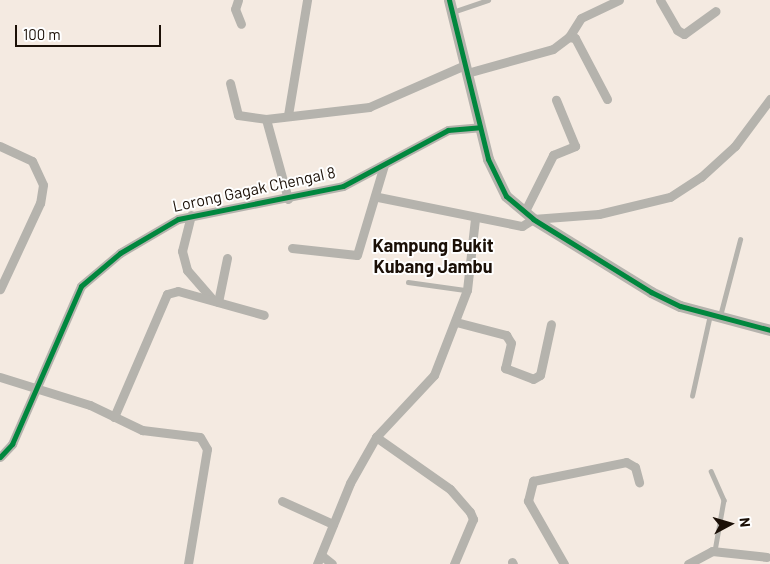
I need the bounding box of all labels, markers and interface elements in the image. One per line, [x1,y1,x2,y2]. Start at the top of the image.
scale bar [18,15,164,47]
text: 100 m [23,25,61,43]
street label: Lorong Gagak Chengal 8 [171,162,337,216]
district label: Kampung Bukit Kubang Jambu [372,235,494,278]
north arrow [705,499,755,549]
text: N [736,517,754,528]

